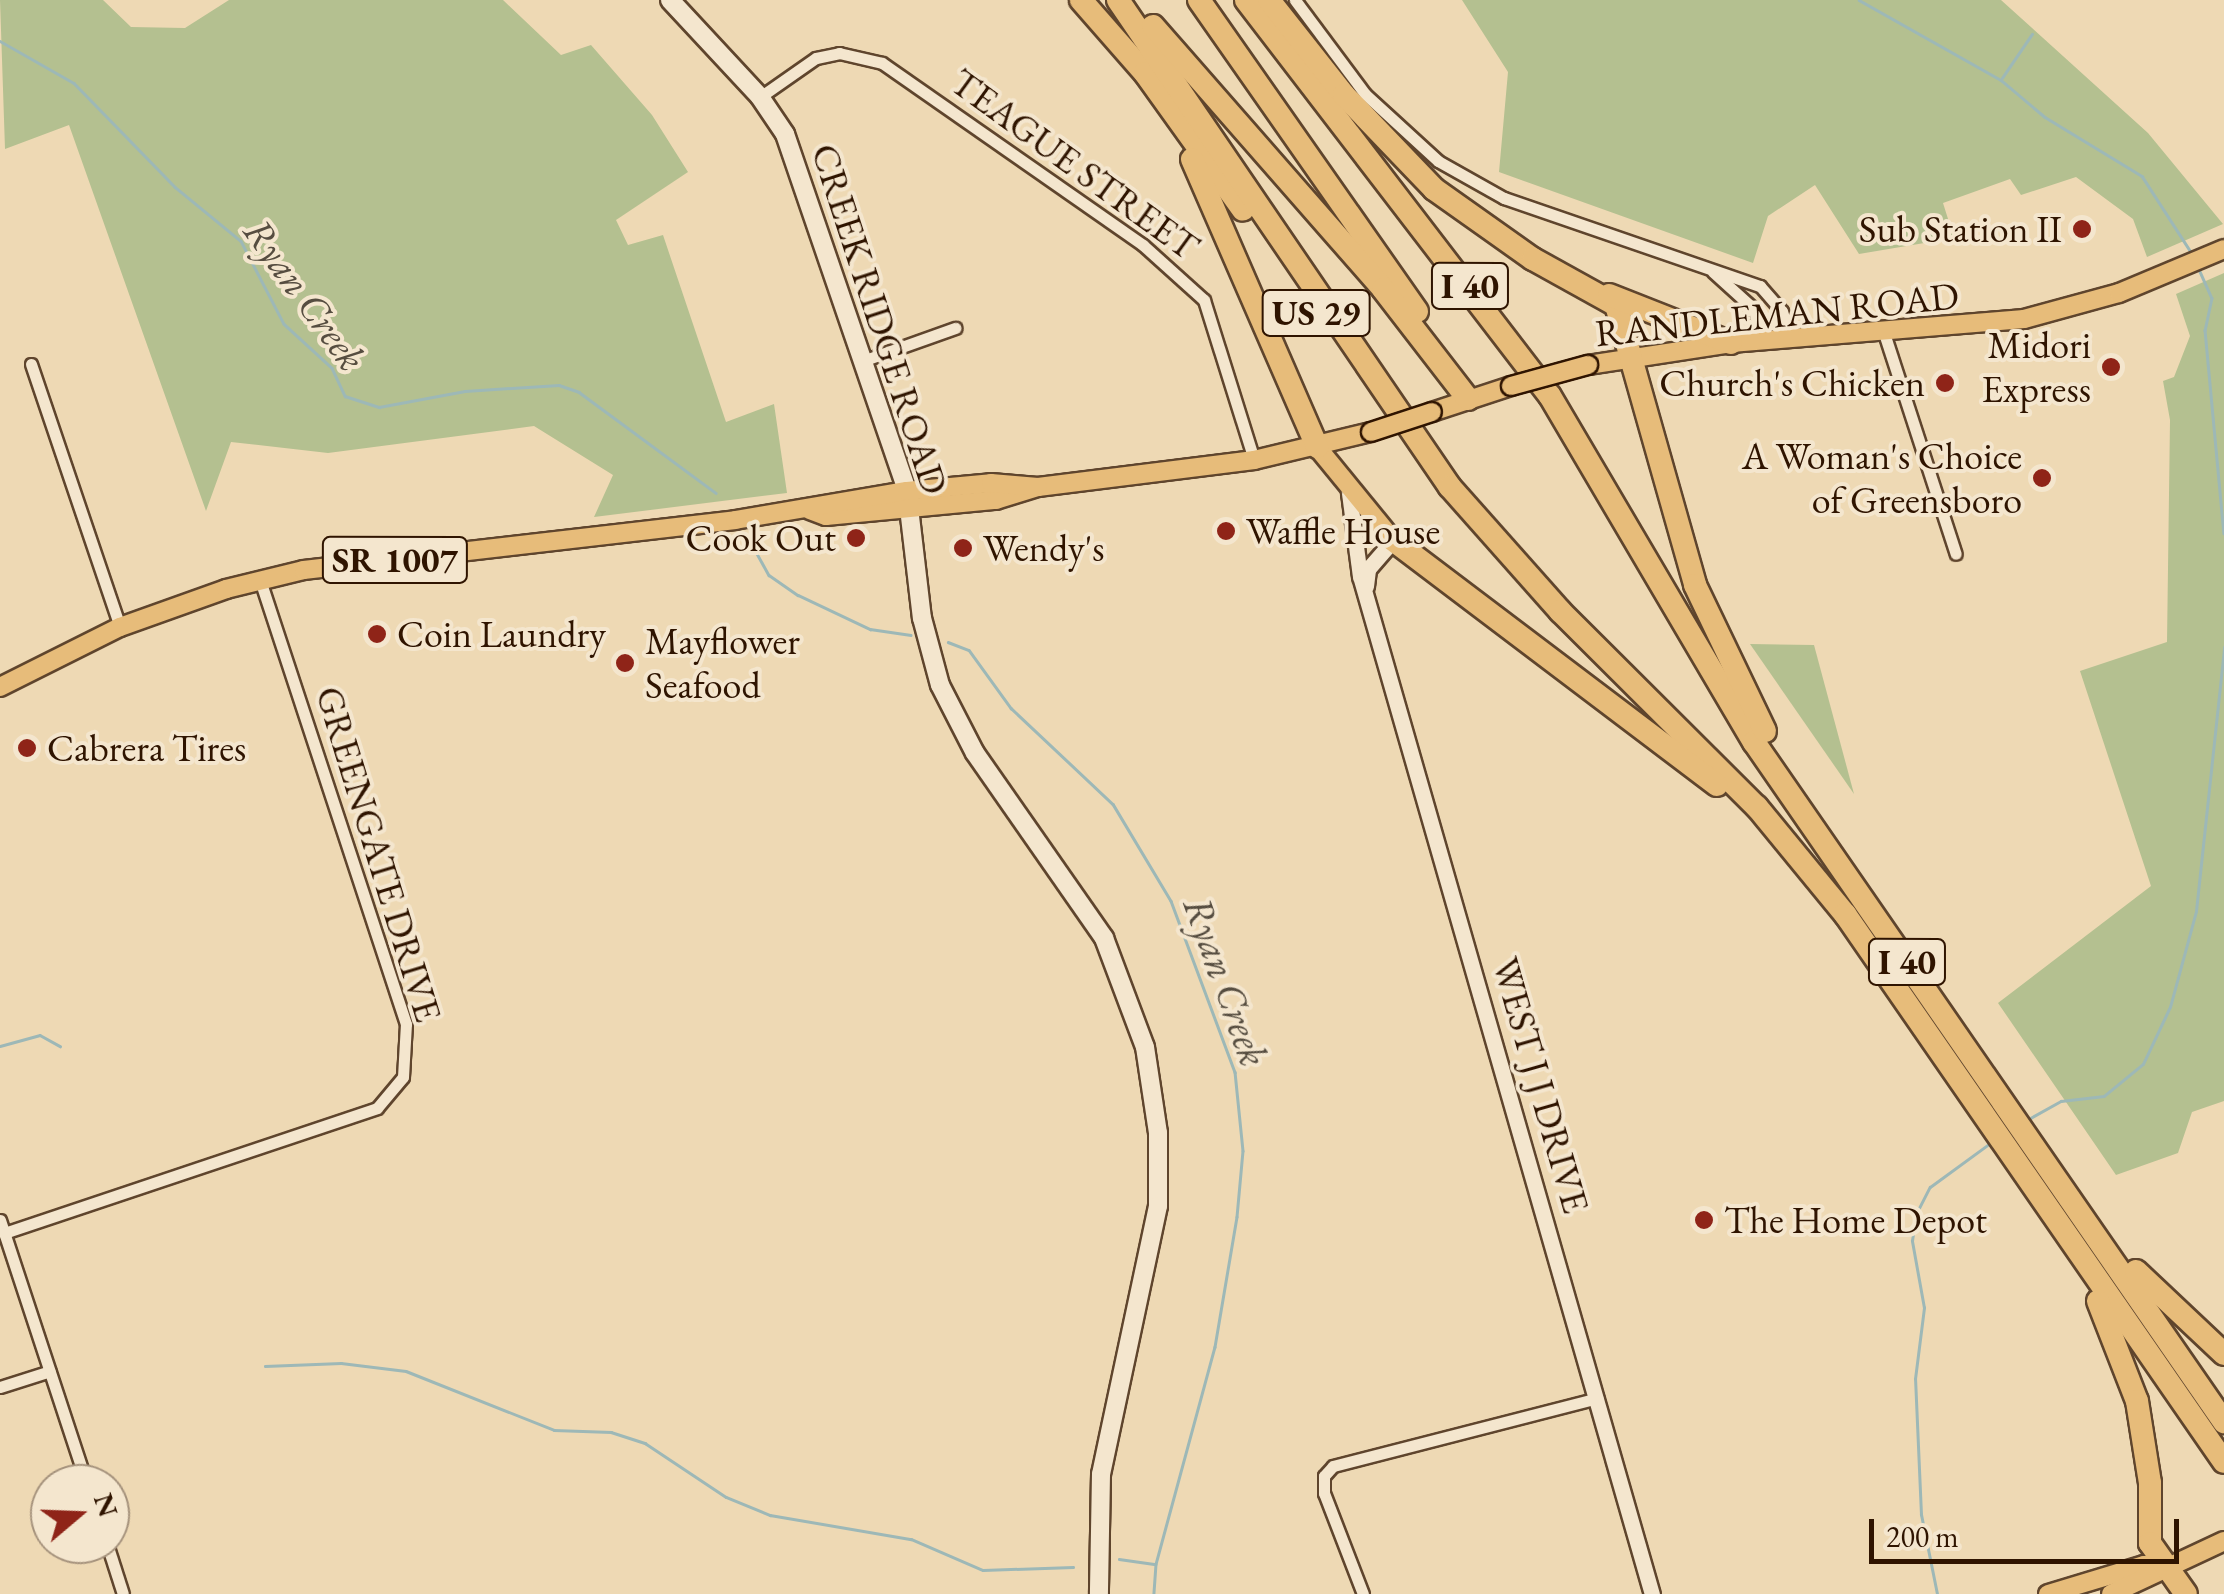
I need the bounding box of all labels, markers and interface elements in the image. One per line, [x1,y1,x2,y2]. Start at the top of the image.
street label: TEAGUE STREET [942,59,1208,269]
street label: CREEK RIDGE ROAD [802,138,958,500]
place label: Sub Station II [1859,206,2062,252]
water label: Ryan Creek [234,209,376,379]
marker: Sub Station II [2071,218,2093,240]
road number: I 40 [1430,256,1510,316]
street label: RANDLEMAN ROAD [1593,272,1961,356]
road number: US 29 [1261,283,1371,343]
place label: Midori Express [1981,322,2091,412]
marker: Midori Express [2100,356,2122,378]
place label: Church's Chicken [1659,360,1925,406]
marker: Church's Chicken [1934,372,1956,394]
place label: A Woman's Choice of Greensboro [1742,433,2022,522]
marker: A Woman's Choice of Greensboro [2031,467,2053,489]
place label: Waffle House [1246,508,1440,554]
place label: Cook Out [686,515,836,561]
marker: Waffle House [1215,520,1237,542]
place label: Wendy's [983,525,1105,571]
marker: Cook Out [845,527,867,549]
road number: SR 1007 [320,530,470,590]
marker: Wendy's [952,537,974,559]
place label: Coin Laundry [397,611,606,657]
place label: Mayflower Seafood [645,618,800,708]
marker: Coin Laundry [366,623,388,645]
marker: Mayflower Seafood [614,652,636,674]
street label: GREENGATE DRIVE [306,681,452,1027]
place label: Cabrera Tires [47,725,246,771]
marker: Cabrera Tires [16,737,38,759]
water label: Ryan Creek [1173,890,1279,1072]
road number: I 40 [1867,932,1947,992]
street label: WEST J J DRIVE [1483,952,1599,1218]
place label: The Home Depot [1724,1197,1987,1243]
marker: The Home Depot [1693,1209,1715,1231]
north arrow [30,1464,130,1564]
text: N [86,1488,127,1521]
scale bar [1874,1499,2184,1561]
text: 200 m [1886,1517,1959,1556]

